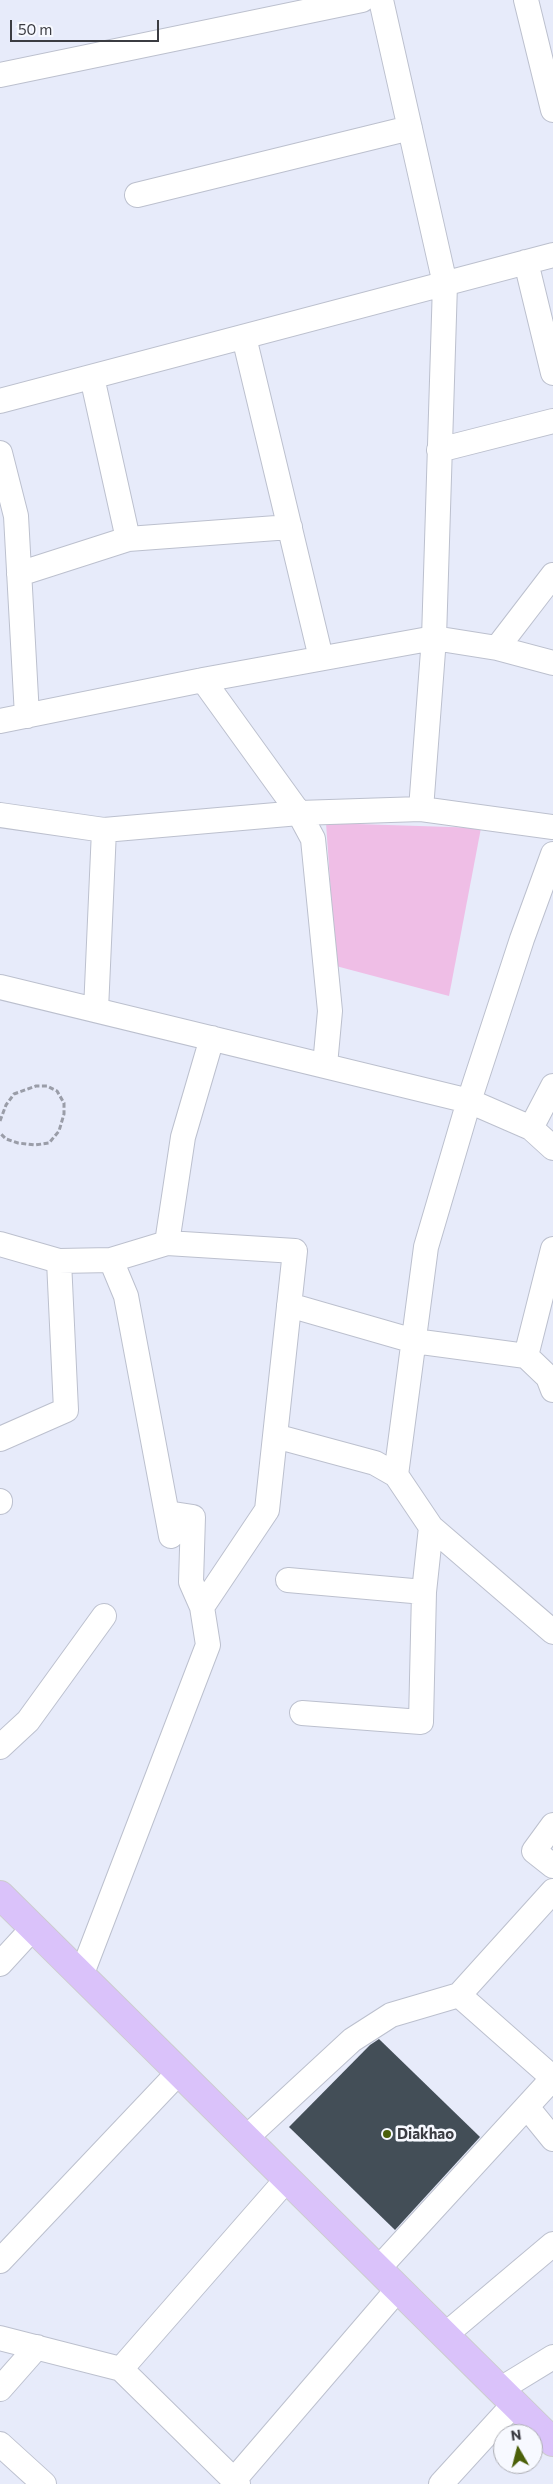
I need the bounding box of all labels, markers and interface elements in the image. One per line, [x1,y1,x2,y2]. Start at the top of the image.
scale bar [12,10,161,42]
text: 50 m [18,20,52,38]
place label: Diakhao [397,2125,454,2143]
marker: Diakhao [381,2128,393,2140]
north arrow [493,2424,543,2474]
text: N [510,2425,522,2444]

